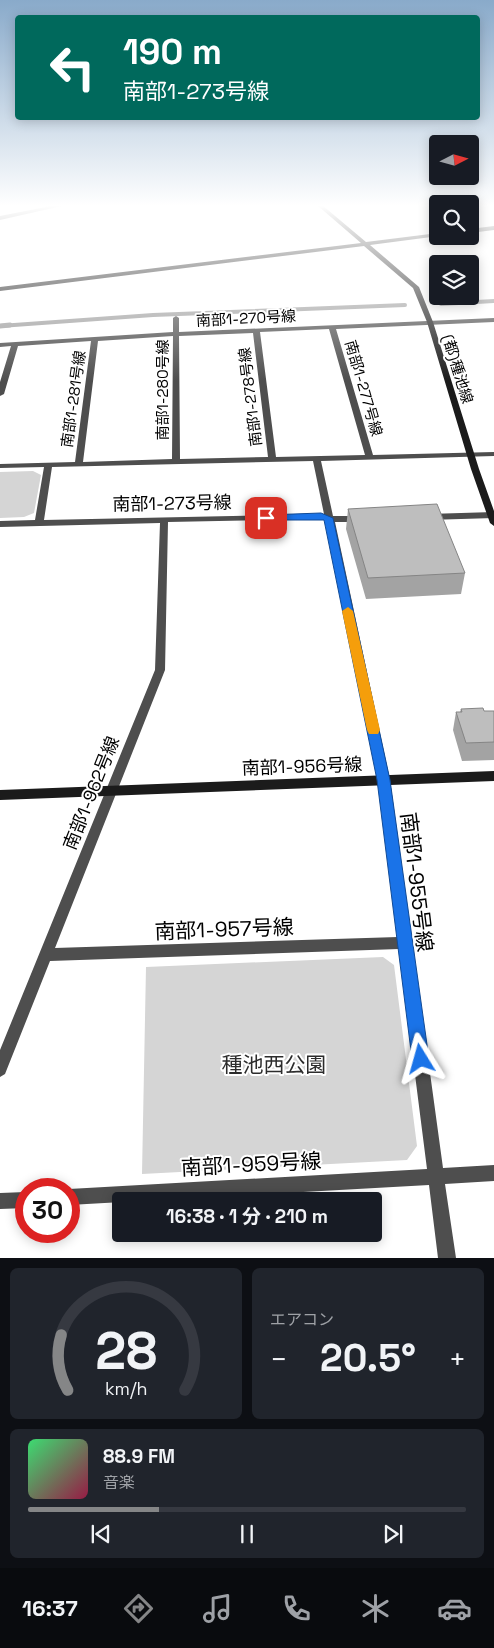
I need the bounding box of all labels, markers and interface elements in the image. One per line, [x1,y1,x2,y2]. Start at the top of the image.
text: 190 m [123,30,222,74]
icon: left [40,35,105,100]
text: 南部1-273号線 [123,77,269,105]
north arrow [429,135,479,185]
map controls [429,135,479,305]
button: search [429,195,479,245]
button: layers [429,255,479,305]
street label: 南部1-270号線 [196,306,296,330]
street label: (都)種池線 [438,332,478,406]
street label: 南部1-277号線 [341,338,387,438]
street label: 南部1-280号線 [153,339,172,441]
street label: 南部1-278号線 [234,346,266,448]
street label: 南部1-281号線 [57,349,89,449]
street label: 南部1-273号線 [112,490,232,516]
pin [245,497,287,539]
icon: arrive [252,504,280,532]
street label: 南部1-962号線 [58,733,124,853]
street label: 南部1-956号線 [241,752,363,780]
street label: 南部1-955号線 [395,811,439,953]
street label: 南部1-957号線 [154,913,294,945]
position arrow [394,1032,446,1084]
park label: 種池西公園 [222,1051,327,1078]
street label: 南部1-959号線 [180,1147,322,1181]
speed limit sign: 30 [15,1178,80,1243]
text: 16:38 · 1 分 · 210 m [166,1204,328,1229]
text: エアコン [270,1309,334,1330]
text: 28 [95,1318,157,1384]
text: 20.5° [320,1334,416,1382]
text: − [270,1341,287,1377]
text: + [449,1341,466,1377]
text: km/h [105,1377,147,1400]
text: 88.9 FM [103,1444,175,1469]
text: 音楽 [103,1472,135,1493]
icon: previous [87,1520,115,1548]
icon: pause [233,1520,261,1548]
icon: next [379,1520,407,1548]
icon: directions [121,1591,156,1626]
icon: music [200,1591,235,1626]
icon: phone [279,1591,314,1626]
icon: climate [358,1591,393,1626]
icon: car [437,1591,472,1626]
text: 16:37 [22,1594,78,1622]

